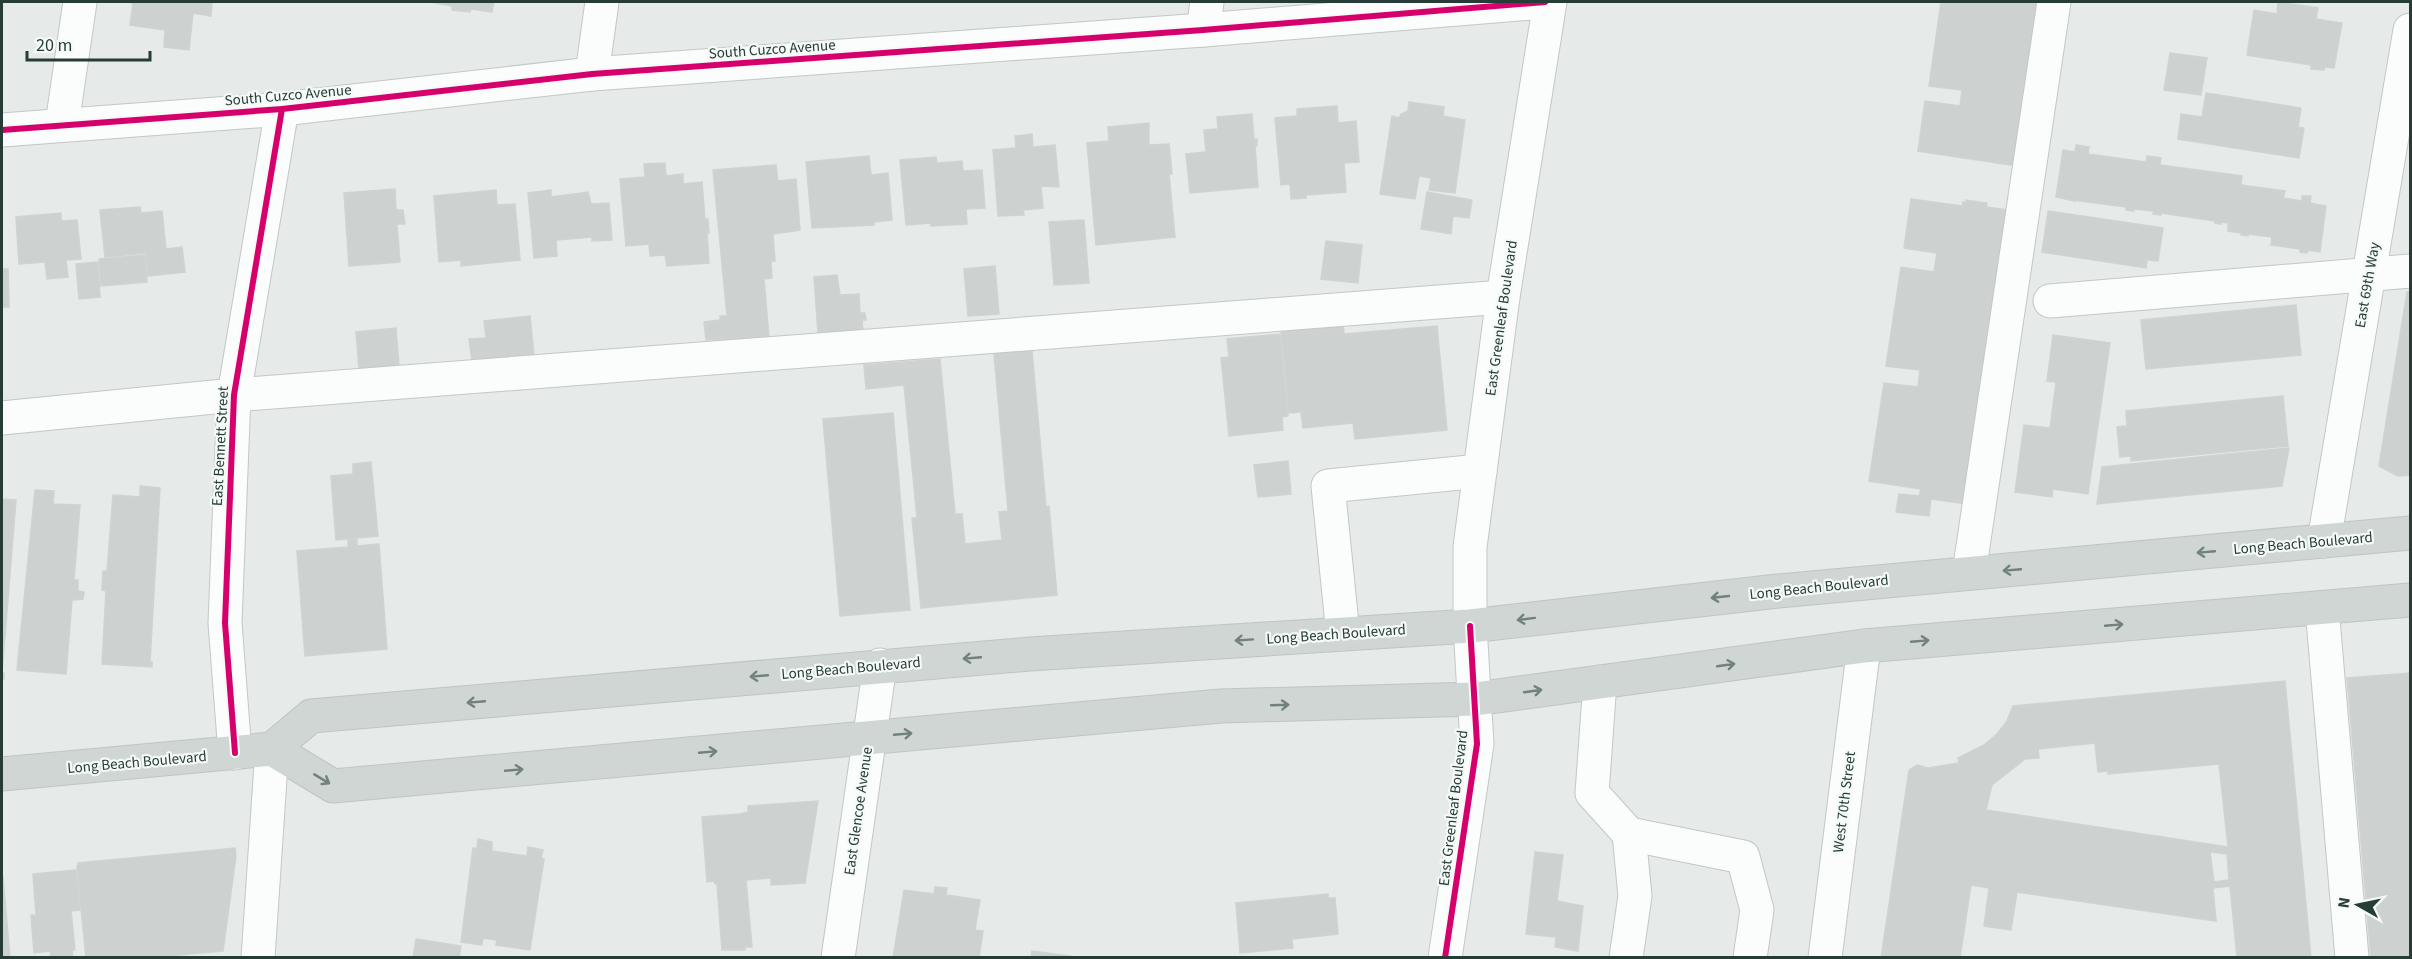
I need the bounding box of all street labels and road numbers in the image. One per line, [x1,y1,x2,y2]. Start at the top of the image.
street label: South Cuzco Avenue [708,35,836,64]
street label: South Cuzco Avenue [224,79,352,112]
street label: East Greenleaf Boulevard [1480,239,1523,397]
street label: East 69th Way [2350,241,2385,330]
street label: East Bennett Street [207,386,234,506]
street label: Long Beach Boulevard [2233,527,2374,560]
street label: Long Beach Boulevard [1748,570,1890,605]
street label: Long Beach Boulevard [1266,619,1406,650]
street label: Long Beach Boulevard [781,652,922,685]
street label: East Greenleaf Boulevard [1434,729,1473,887]
street label: East Glencoe Avenue [839,745,878,877]
street label: Long Beach Boulevard [67,746,208,779]
street label: West 70th Street [1828,750,1861,854]

